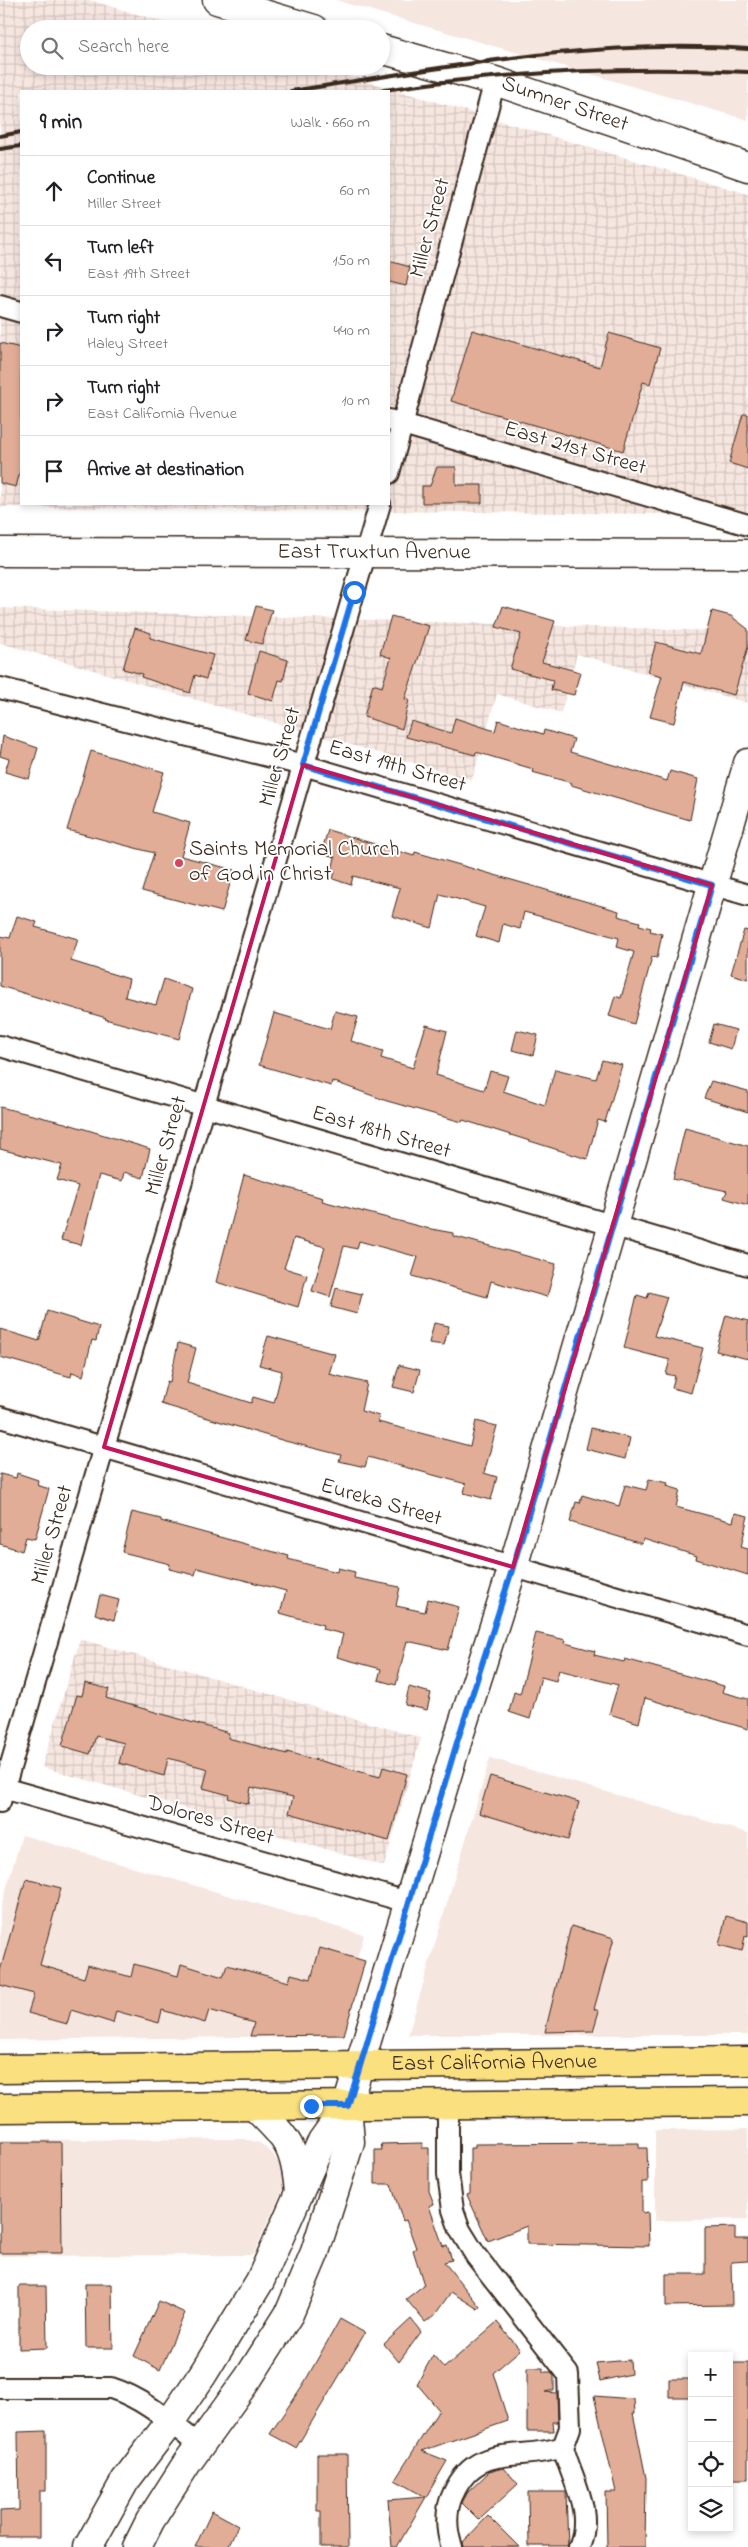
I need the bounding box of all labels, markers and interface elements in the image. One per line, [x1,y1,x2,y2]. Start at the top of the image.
search box [20,20,390,75]
icon: search [38,34,66,62]
text: Search here [78,34,169,61]
street label: Sumner Street [497,68,633,141]
text: 9 min [40,108,82,138]
text: Walk · 660 m [290,111,370,135]
text: Continue [87,165,155,192]
street label: Miller Street [402,174,460,282]
icon: ahead [40,177,68,205]
text: 60 m [340,179,370,203]
text: Miller Street [87,192,161,216]
text: Turn left [87,235,154,262]
icon: left [40,247,68,275]
text: 150 m [332,249,370,273]
text: East 19th Street [87,262,190,286]
text: Turn right [87,305,160,332]
icon: right [40,317,68,345]
text: 440 m [333,319,370,343]
text: Haley Street [87,332,168,356]
text: Turn right [87,375,160,402]
icon: right [40,387,68,415]
text: 10 m [342,389,370,413]
text: East California Avenue [87,402,237,426]
street label: East 21st Street [500,413,651,485]
icon: arrive [40,457,68,485]
text: Arrive at destination [87,457,244,484]
street label: East Truxtun Avenue [277,537,471,569]
route start [343,581,366,604]
street label: Miller Street [252,703,311,811]
street label: East 19th Street [324,732,470,802]
place label: Saints Memorial Church of God in Christ [189,834,400,891]
marker: Saints Memorial Church of God in Christ [173,857,185,869]
street label: Miller Street [138,1092,197,1200]
street label: East 18th Street [308,1098,455,1168]
street label: Eureka Street [317,1470,446,1536]
street label: Miller Street [24,1481,83,1589]
street label: Dolores Street [142,1787,278,1855]
street label: East California Avenue [391,2047,597,2081]
route end [300,2095,323,2118]
map controls [688,2352,733,2532]
button: + [688,2352,733,2397]
button: − [688,2397,733,2442]
button: locate [688,2442,733,2487]
button: layers [688,2487,733,2532]

